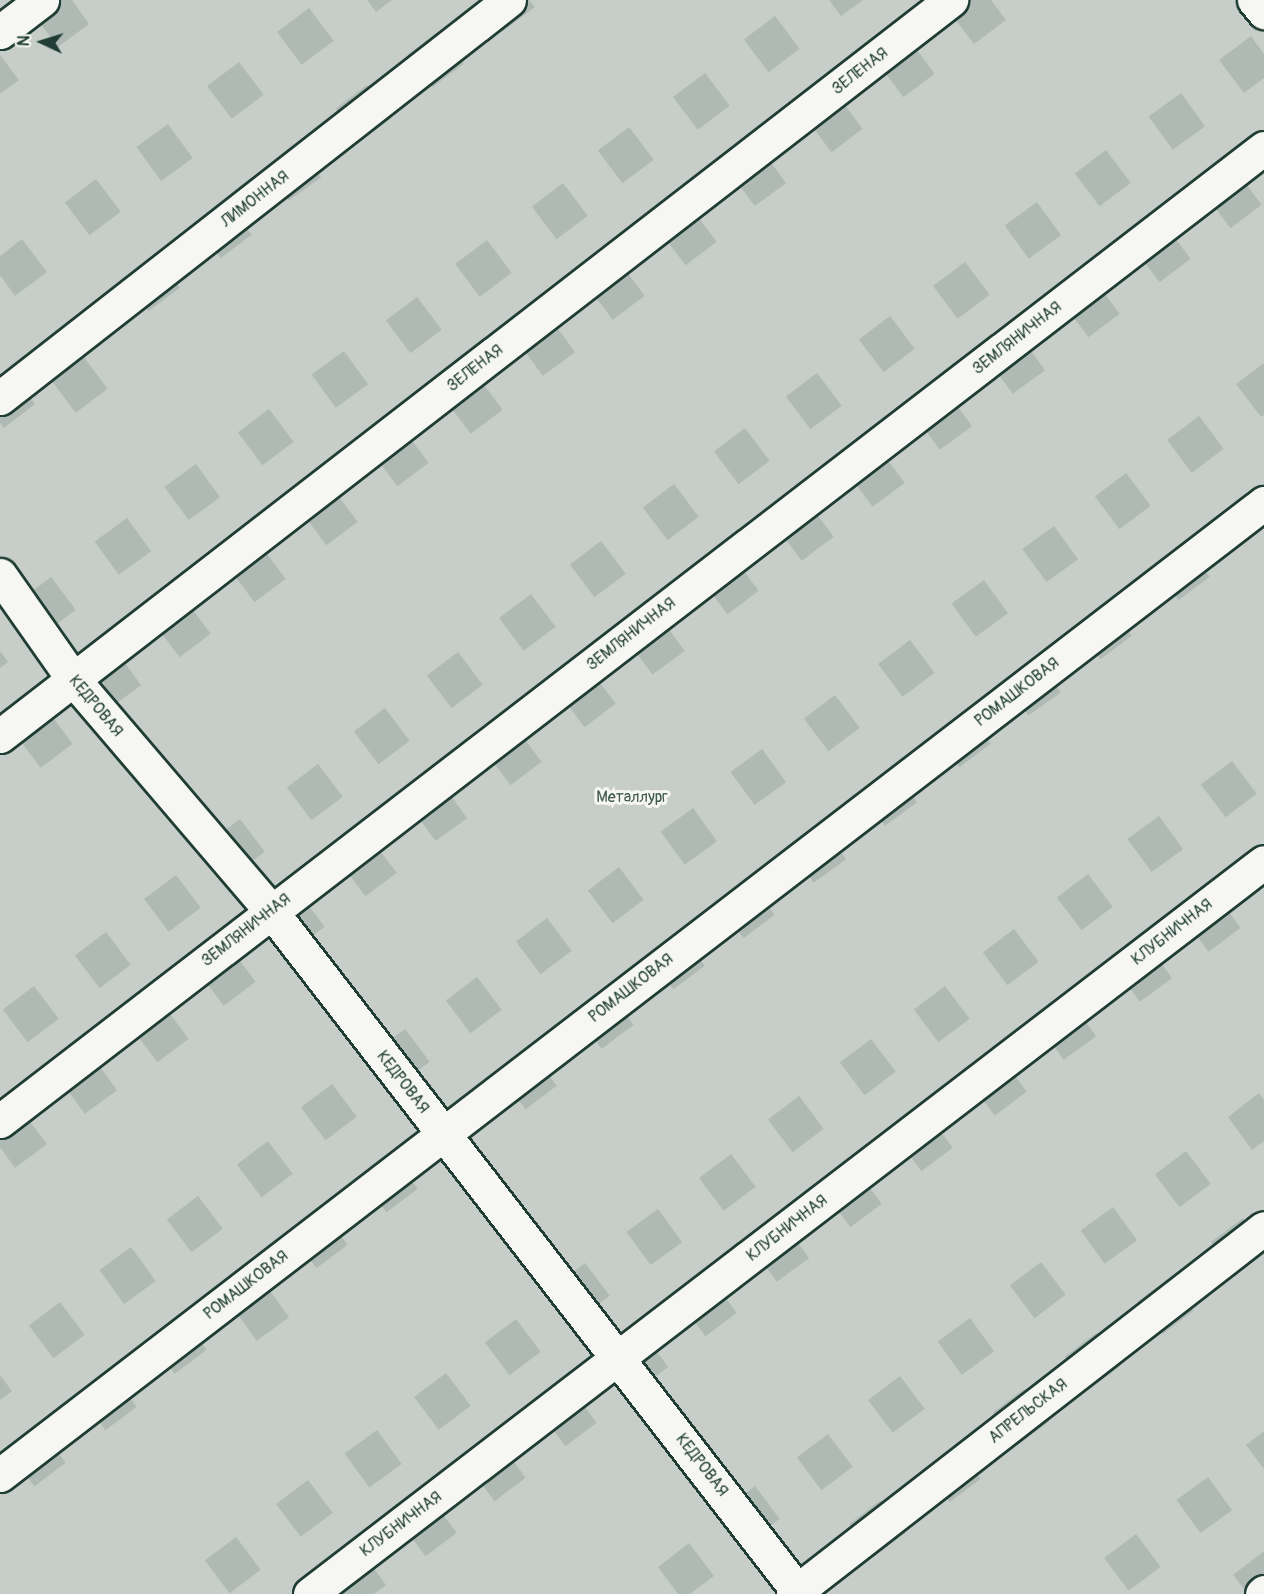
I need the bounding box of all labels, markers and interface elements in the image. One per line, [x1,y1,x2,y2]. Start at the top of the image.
north arrow [12,12,72,72]
text: N [14,35,34,47]
street label: ЗЕЛЕНАЯ [828,43,892,99]
street label: ЛИМОННАЯ [217,167,293,231]
street label: ЗЕМЛЯНИЧНАЯ [969,297,1065,379]
street label: ЗЕЛЕНАЯ [443,340,507,396]
street label: ЗЕМЛЯНИЧНАЯ [583,593,679,675]
street label: РОМАШКОВАЯ [971,653,1063,731]
street label: КЕДРОВАЯ [65,672,127,740]
park label: Металлург [596,787,668,807]
street label: ЗЕМЛЯНИЧНАЯ [198,889,294,971]
street label: КЛУБНИЧНАЯ [1128,895,1216,969]
street label: РОМАШКОВАЯ [585,949,677,1027]
street label: КЕДРОВАЯ [373,1047,433,1117]
street label: КЛУБНИЧНАЯ [743,1191,831,1265]
street label: РОМАШКОВАЯ [200,1246,292,1324]
street label: АПРЕЛЬСКАЯ [985,1374,1071,1448]
street label: КЕДРОВАЯ [672,1430,732,1500]
street label: КЛУБНИЧНАЯ [356,1487,446,1561]

